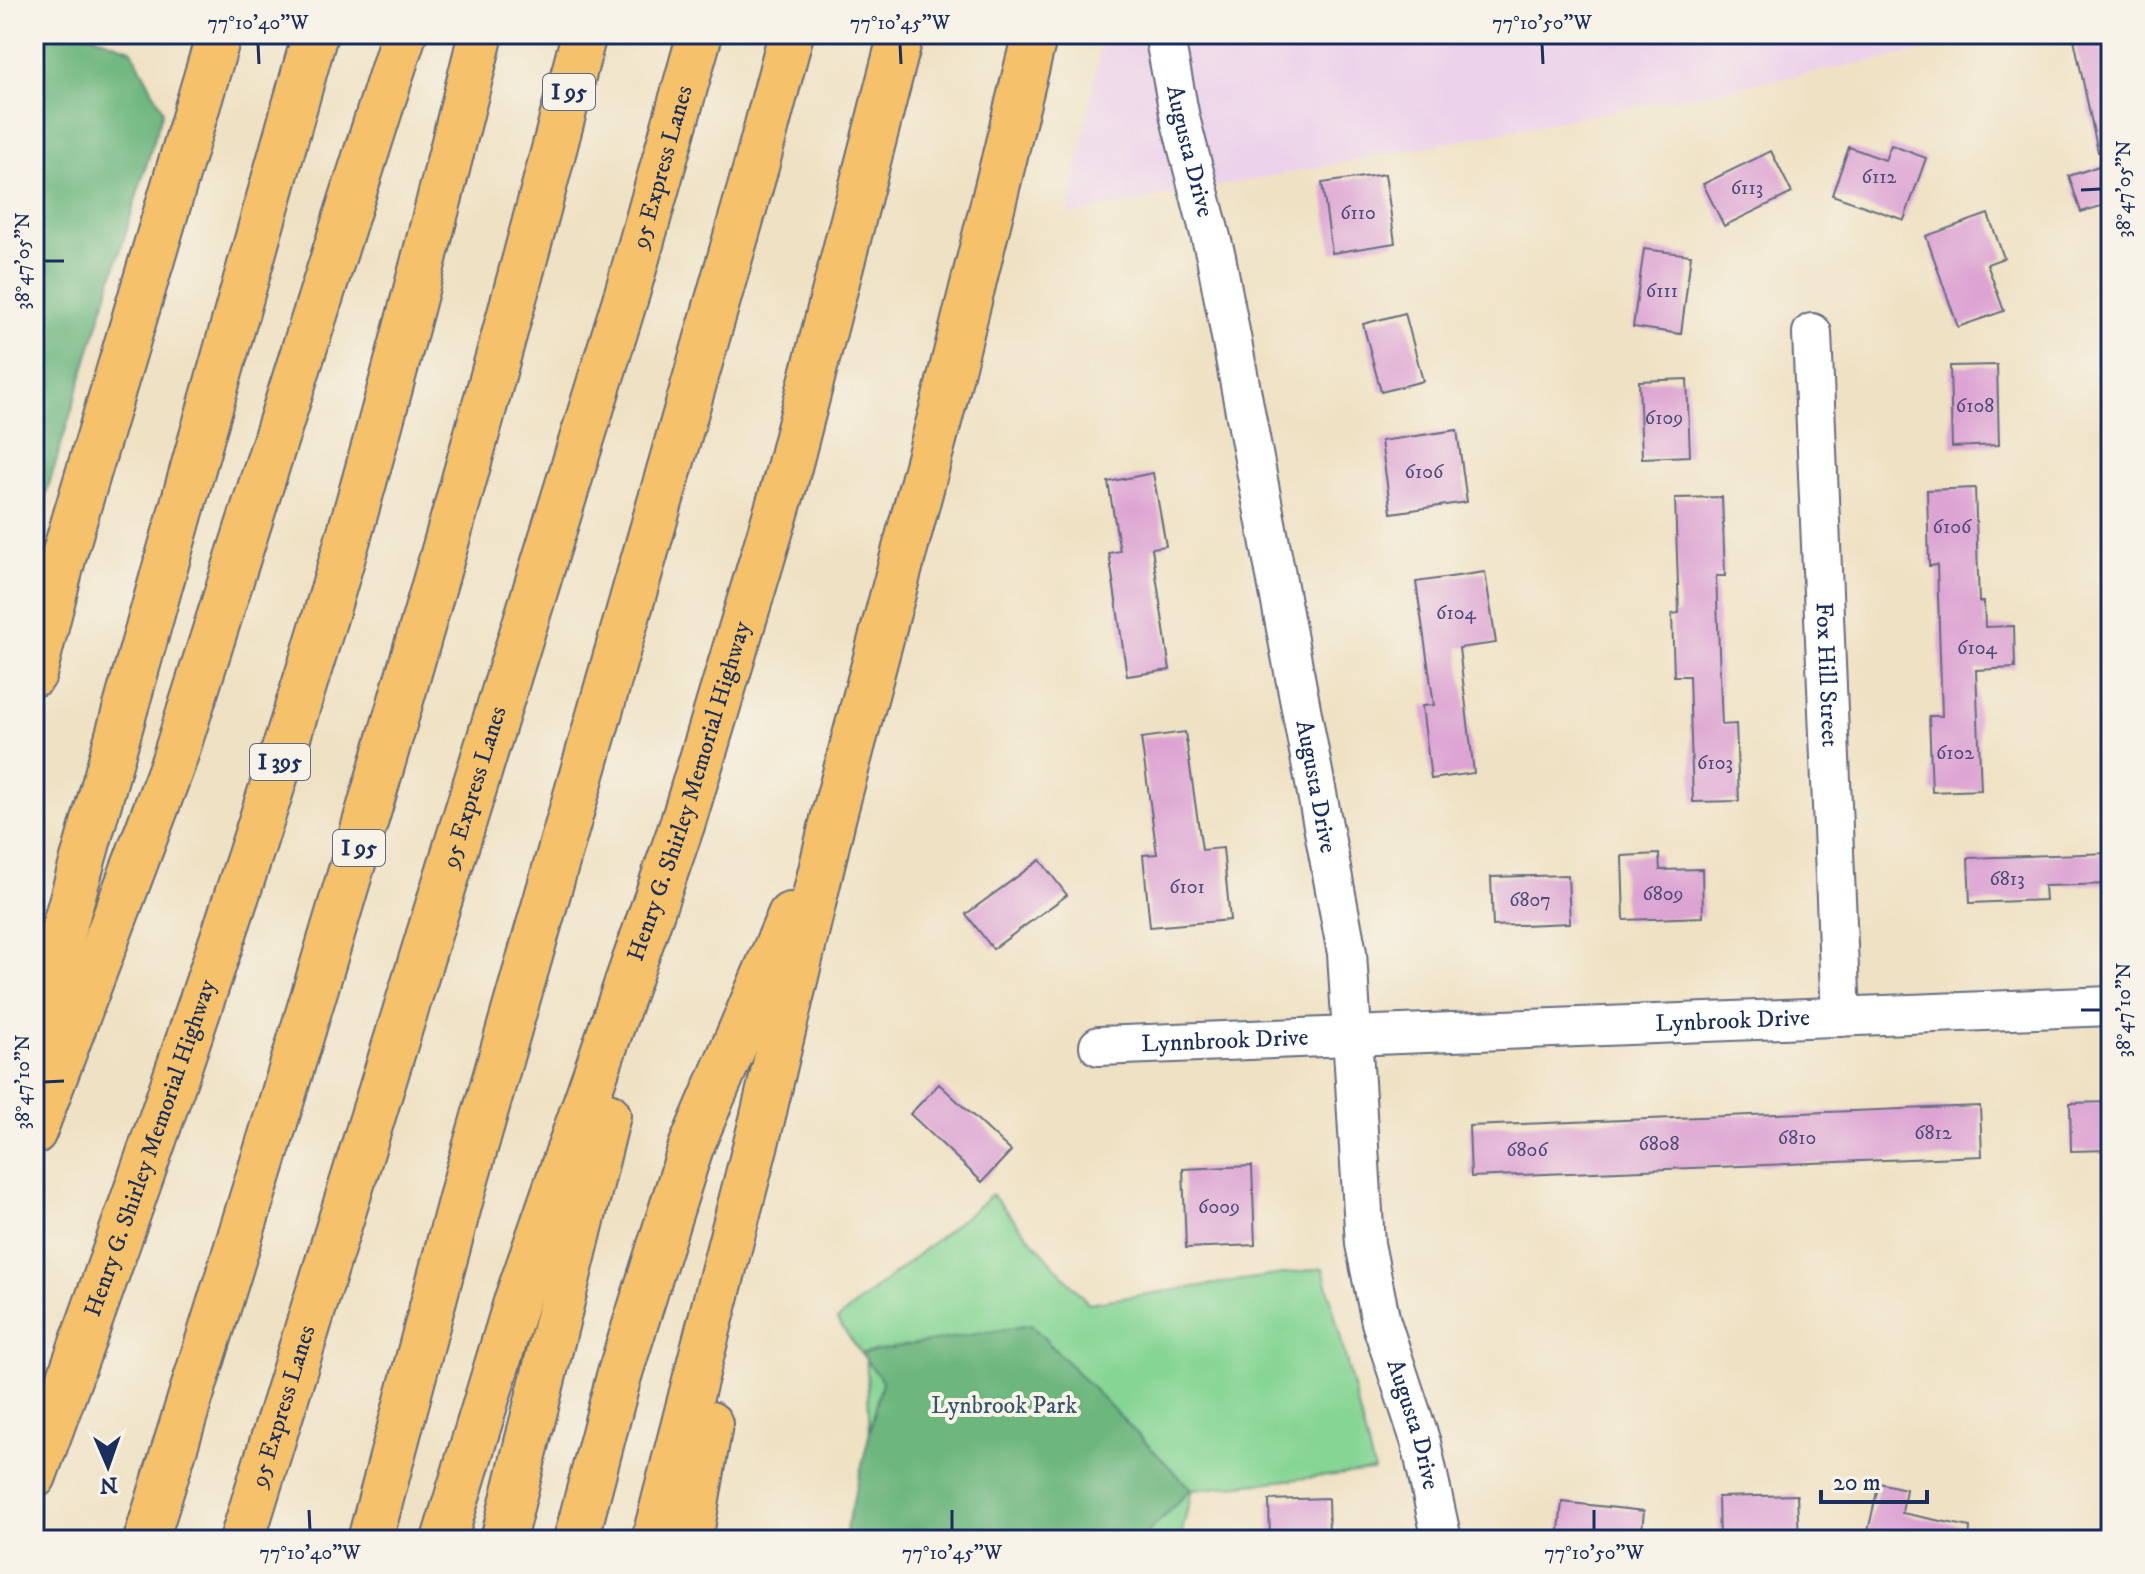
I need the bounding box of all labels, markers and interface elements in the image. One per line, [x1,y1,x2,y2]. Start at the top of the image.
text: 77°10'40"W [207,11,309,36]
text: 77°10'45"W [850,11,951,36]
text: 77°10'50"W [1492,11,1592,36]
road number: I 95 [543,74,595,110]
street label: 95 Express Lanes [625,82,700,253]
street label: Augusta Drive [1159,83,1220,220]
text: 38°47'05"N [2112,140,2137,238]
house number: 6112 [1862,165,1897,190]
house number: 6113 [1731,176,1763,201]
house number: 6110 [1340,201,1376,226]
text: 38°47'05"N [11,212,36,310]
house number: 6111 [1646,279,1678,304]
house number: 6108 [1956,394,1994,419]
house number: 6109 [1645,406,1683,431]
house number: 6106 [1405,460,1444,485]
house number: 6106 [1933,515,1972,540]
house number: 6104 [1436,601,1476,626]
street label: Fox Hill Street [1808,601,1845,748]
street label: Henry G. Shirley Memorial Highway [621,617,758,965]
house number: 6104 [1957,636,1997,661]
street label: 95 Express Lanes [435,702,514,873]
street label: Augusta Drive [1288,718,1343,856]
house number: 6102 [1936,741,1974,766]
road number: I 395 [250,744,310,780]
house number: 6103 [1697,751,1733,776]
road number: I 95 [333,830,385,866]
house number: 6813 [1989,867,2025,892]
house number: 6101 [1169,875,1205,900]
house number: 6809 [1642,882,1684,907]
house number: 6807 [1509,888,1551,913]
text: 38°47'10"N [2112,963,2137,1057]
street label: Henry G. Shirley Memorial Highway [78,975,223,1321]
street label: Lynbrook Drive [1655,1003,1811,1039]
street label: Lynnbrook Drive [1141,1023,1309,1059]
text: 38°47'10"N [11,1035,36,1129]
house number: 6812 [1914,1121,1952,1146]
house number: 6810 [1778,1126,1816,1151]
house number: 6808 [1638,1132,1680,1157]
house number: 6806 [1506,1138,1548,1163]
house number: 6009 [1198,1195,1240,1220]
street label: 95 Express Lanes [244,1322,322,1492]
street label: Augusta Drive [1379,1355,1446,1493]
park label: Lynbrook Park [931,1391,1077,1421]
north arrow [68,1426,148,1506]
scale bar [1821,1454,1927,1504]
text: 20 m [1833,1468,1881,1498]
text: N [99,1471,118,1498]
text: 77°10'40"W [259,1541,361,1566]
text: 77°10'45"W [902,1541,1003,1566]
text: 77°10'50"W [1544,1541,1644,1566]

